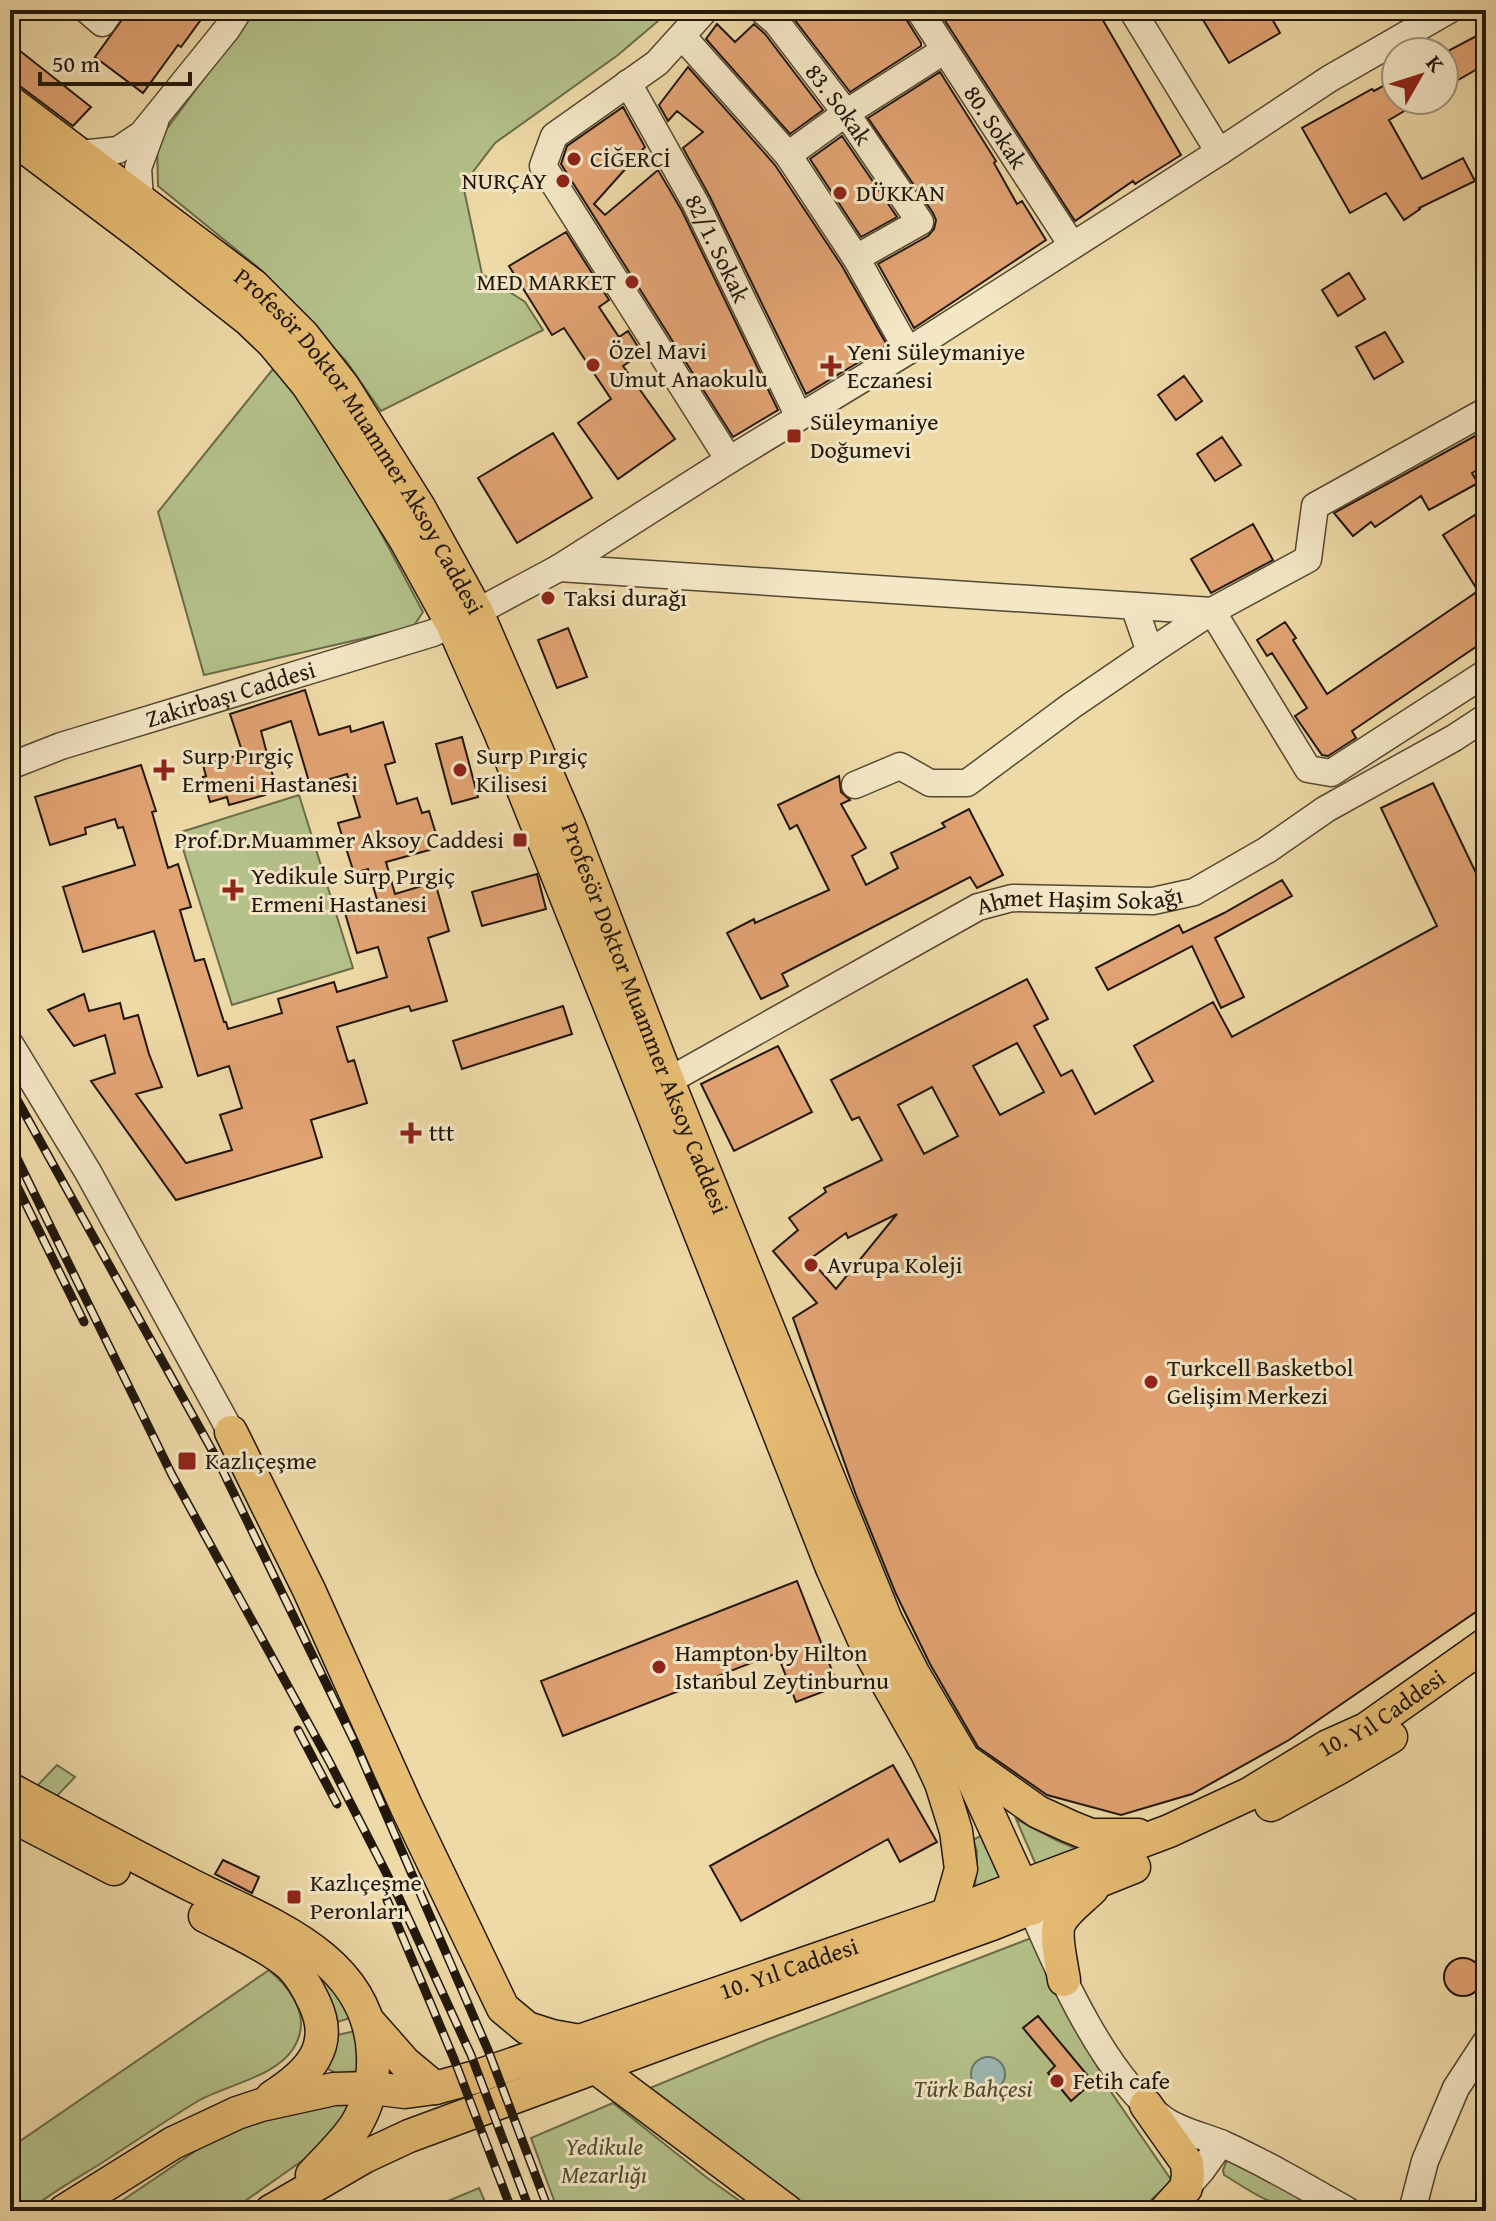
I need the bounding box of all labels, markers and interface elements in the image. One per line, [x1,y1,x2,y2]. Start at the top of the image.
scale bar [40,36,190,86]
north arrow [1380,36,1460,116]
text: 50 m [52,46,100,81]
text: K [1419,48,1452,79]
street label: 83. Sokak [797,56,881,153]
street label: 80. Sokak [956,78,1037,177]
place label: CİĞERCİ [590,141,671,176]
marker: CİĞERCİ [565,150,583,168]
place label: NURÇAY [462,163,547,198]
marker: NURÇAY [554,172,572,190]
place label: DÜKKAN [856,175,945,210]
marker: DÜKKAN [831,184,849,202]
street label: 82/1. Sokak [677,187,759,309]
street label: Profesör Doktor Muammer Aksoy Caddesi [227,259,493,621]
place label: MED MARKET [476,264,616,299]
marker: MED MARKET [623,273,641,291]
place label: Özel Mavi Umut Anaokulu [609,333,768,396]
place label: Yeni Süleymaniye Eczanesi [847,334,1025,397]
marker: Özel Mavi Umut Anaokulu [584,356,602,374]
marker: Yeni Süleymaniye Eczanesi [822,357,840,375]
place label: Süleymaniye Doğumevi [810,404,939,467]
marker: Süleymaniye Doğumevi [785,427,803,445]
place label: Taksi durağı [564,580,687,615]
marker: Taksi durağı [539,589,557,607]
street label: Zakirbaşı Caddesi [141,652,320,736]
place label: Surp Pırgiç Ermeni Hastanesi [182,738,358,801]
place label: Surp Pırgiç Kilisesi [476,738,588,801]
marker: Surp Pırgiç Ermeni Hastanesi [153,759,175,781]
marker: Surp Pırgiç Kilisesi [451,761,469,779]
street label: Profesör Doktor Muammer Aksoy Caddesi [553,817,738,1219]
place label: Prof.Dr.Muammer Aksoy Caddesi [174,822,504,857]
marker: Prof.Dr.Muammer Aksoy Caddesi [511,831,529,849]
place label: Yedikule Surp Pırgiç Ermeni Hastanesi [251,858,455,921]
street label: Ahmet Haşim Sokağı [972,877,1186,924]
marker: Yedikule Surp Pırgiç Ermeni Hastanesi [222,879,244,901]
place label: ttt [429,1115,455,1150]
marker: ttt [400,1122,422,1144]
place label: Avrupa Koleji [827,1247,963,1282]
marker: Avrupa Koleji [802,1256,820,1274]
place label: Turkcell Basketbol Gelişim Merkezi [1167,1350,1354,1413]
marker: Turkcell Basketbol Gelişim Merkezi [1142,1373,1160,1391]
place label: Kazlıçeşme [205,1443,317,1478]
marker: Kazlıçeşme [176,1450,198,1472]
place label: Hampton by Hilton Istanbul Zeytinburnu [675,1635,889,1698]
marker: Hampton by Hilton Istanbul Zeytinburnu [650,1658,668,1676]
street label: 10. Yıl Caddesi [1310,1660,1453,1766]
place label: Kazlıçeşme Peronları [310,1865,422,1928]
marker: Kazlıçeşme Peronları [285,1888,303,1906]
street label: 10. Yıl Caddesi [714,1928,863,2009]
place label: Fetih cafe [1073,2063,1170,2098]
park label: Türk Bahçesi [913,2071,1033,2106]
marker: Fetih cafe [1048,2072,1066,2090]
park label: Yedikule Mezarlığı [561,2129,647,2192]

